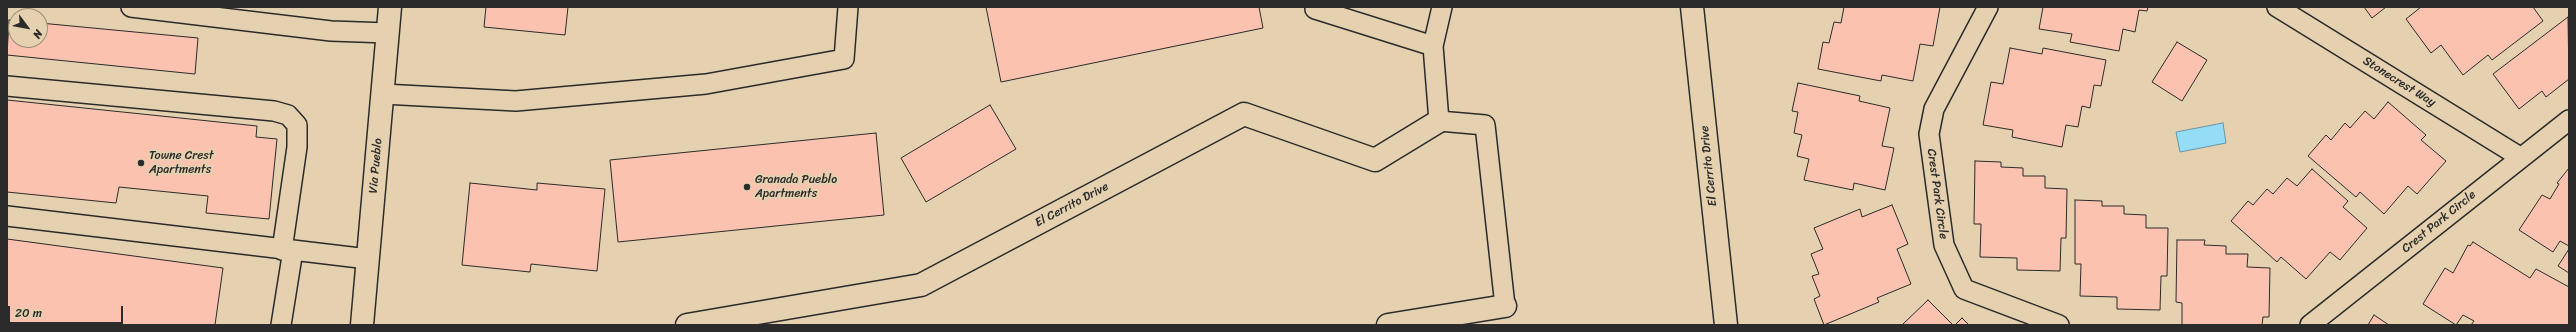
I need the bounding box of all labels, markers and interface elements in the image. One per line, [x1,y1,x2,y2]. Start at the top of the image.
north arrow [8,8,48,48]
text: N [28,26,48,42]
street label: Stonecrest Way [2360,54,2438,110]
street label: El Cerrito Drive [1698,125,1720,207]
street label: Via Pueblo [366,138,386,194]
street label: Crest Park Circle [1924,148,1950,240]
place label: Towne Crest Apartments [149,149,214,177]
marker: Towne Crest Apartments [136,158,146,168]
place label: Granada Pueblo Apartments [755,173,837,201]
street label: El Cerrito Drive [1033,180,1111,230]
marker: Granada Pueblo Apartments [742,182,752,192]
street label: Crest Park Circle [2399,188,2479,256]
scale bar [10,298,125,324]
text: 20 m [15,302,42,324]

